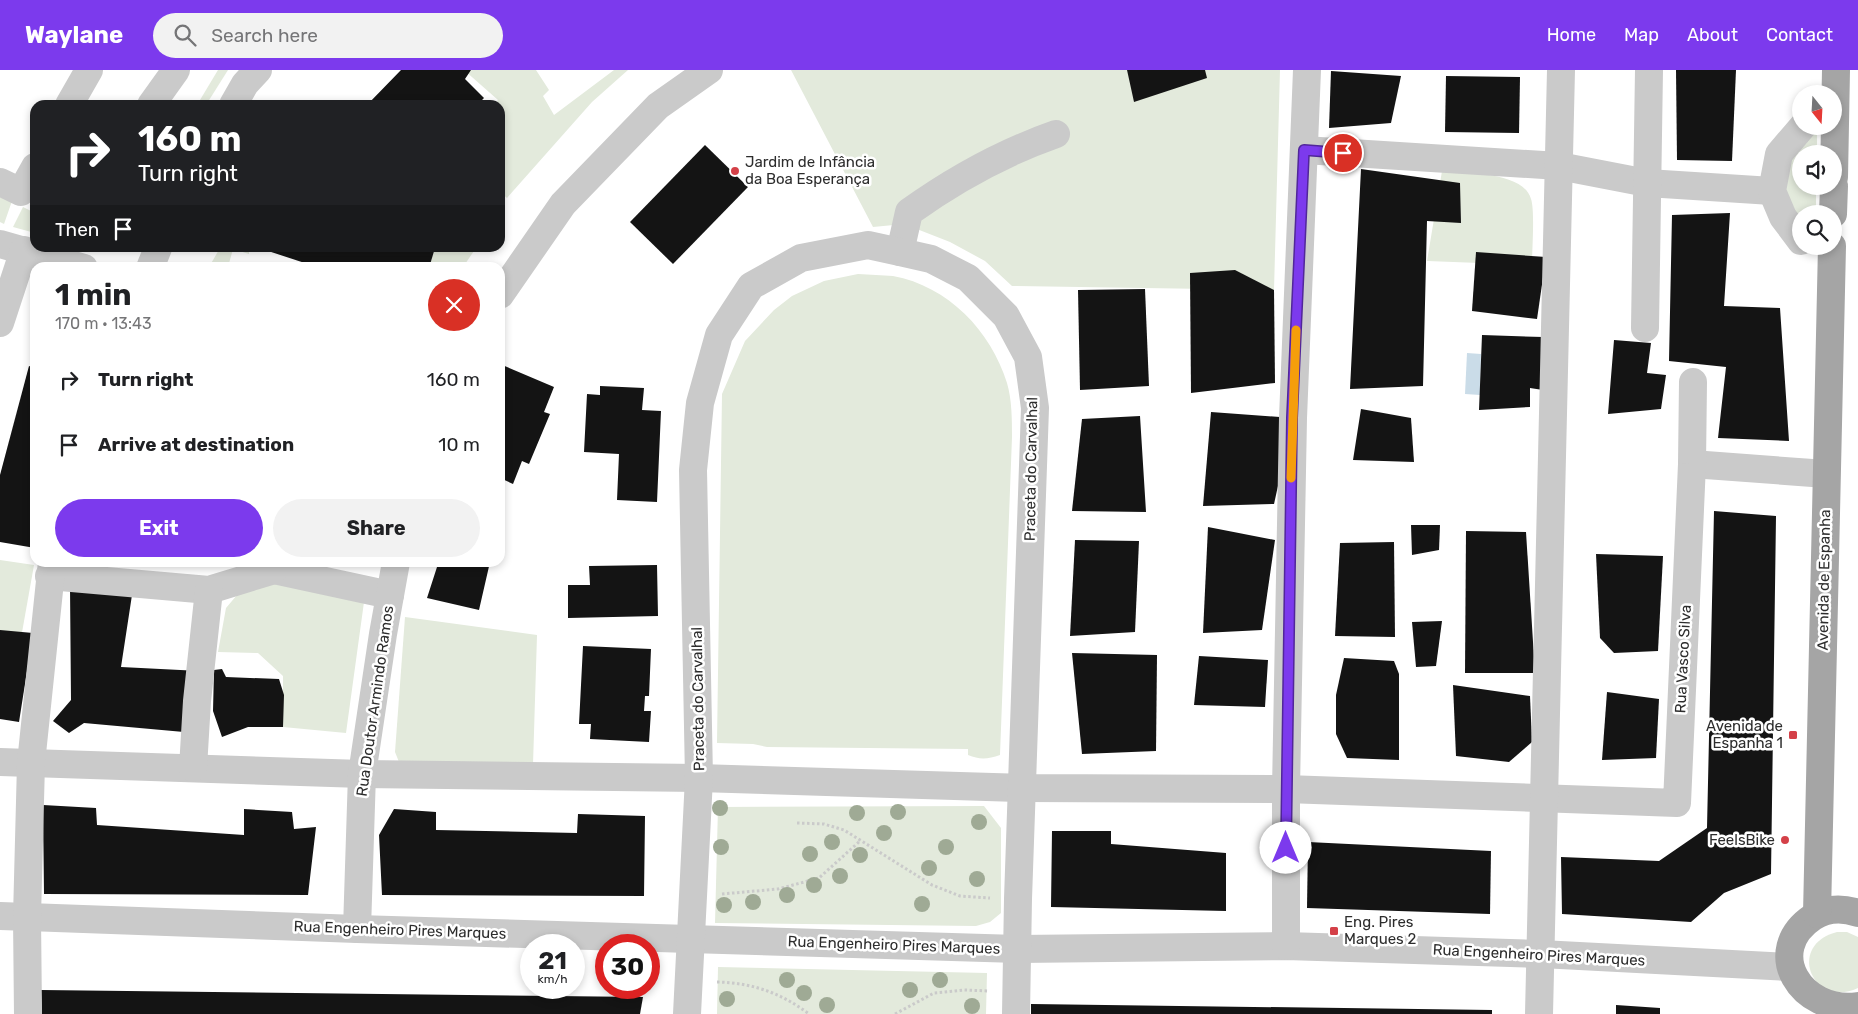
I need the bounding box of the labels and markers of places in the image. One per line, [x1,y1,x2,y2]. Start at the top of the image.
pin [1322,132,1364,174]
place label: Jardim de Infância da Boa Esperança [745,153,875,188]
marker: Jardim de Infância da Boa Esperança [729,165,741,177]
place label: Avenida de Espanha 1 [1706,717,1783,752]
marker: Avenida de Espanha 1 [1787,729,1799,741]
place label: FeelsBike [1709,831,1775,849]
marker: FeelsBike [1779,834,1791,846]
place label: Eng. Pires Marques 2 [1344,913,1416,948]
marker: Eng. Pires Marques 2 [1328,925,1340,937]

